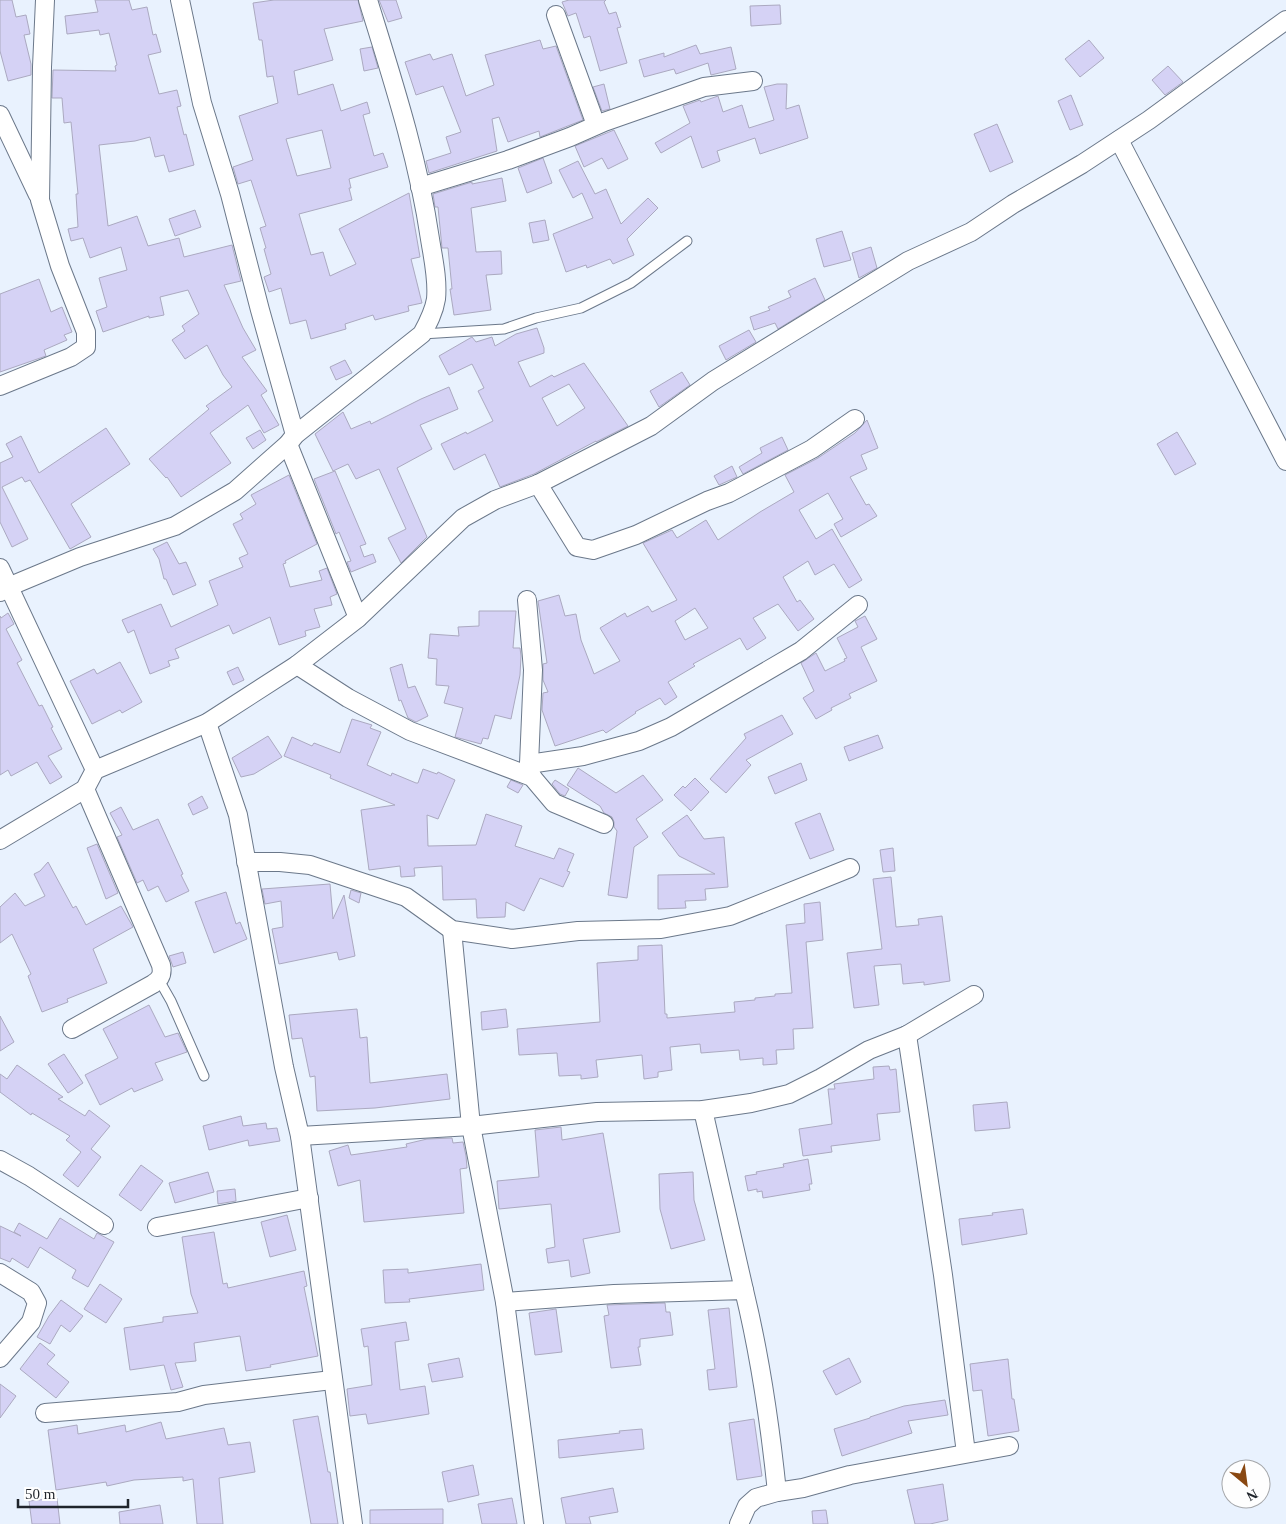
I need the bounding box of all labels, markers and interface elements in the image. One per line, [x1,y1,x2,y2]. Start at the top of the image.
north arrow [1221,1459,1271,1509]
scale bar [18,1476,128,1508]
text: 50 m [25,1486,56,1502]
text: N [1244,1486,1260,1504]

